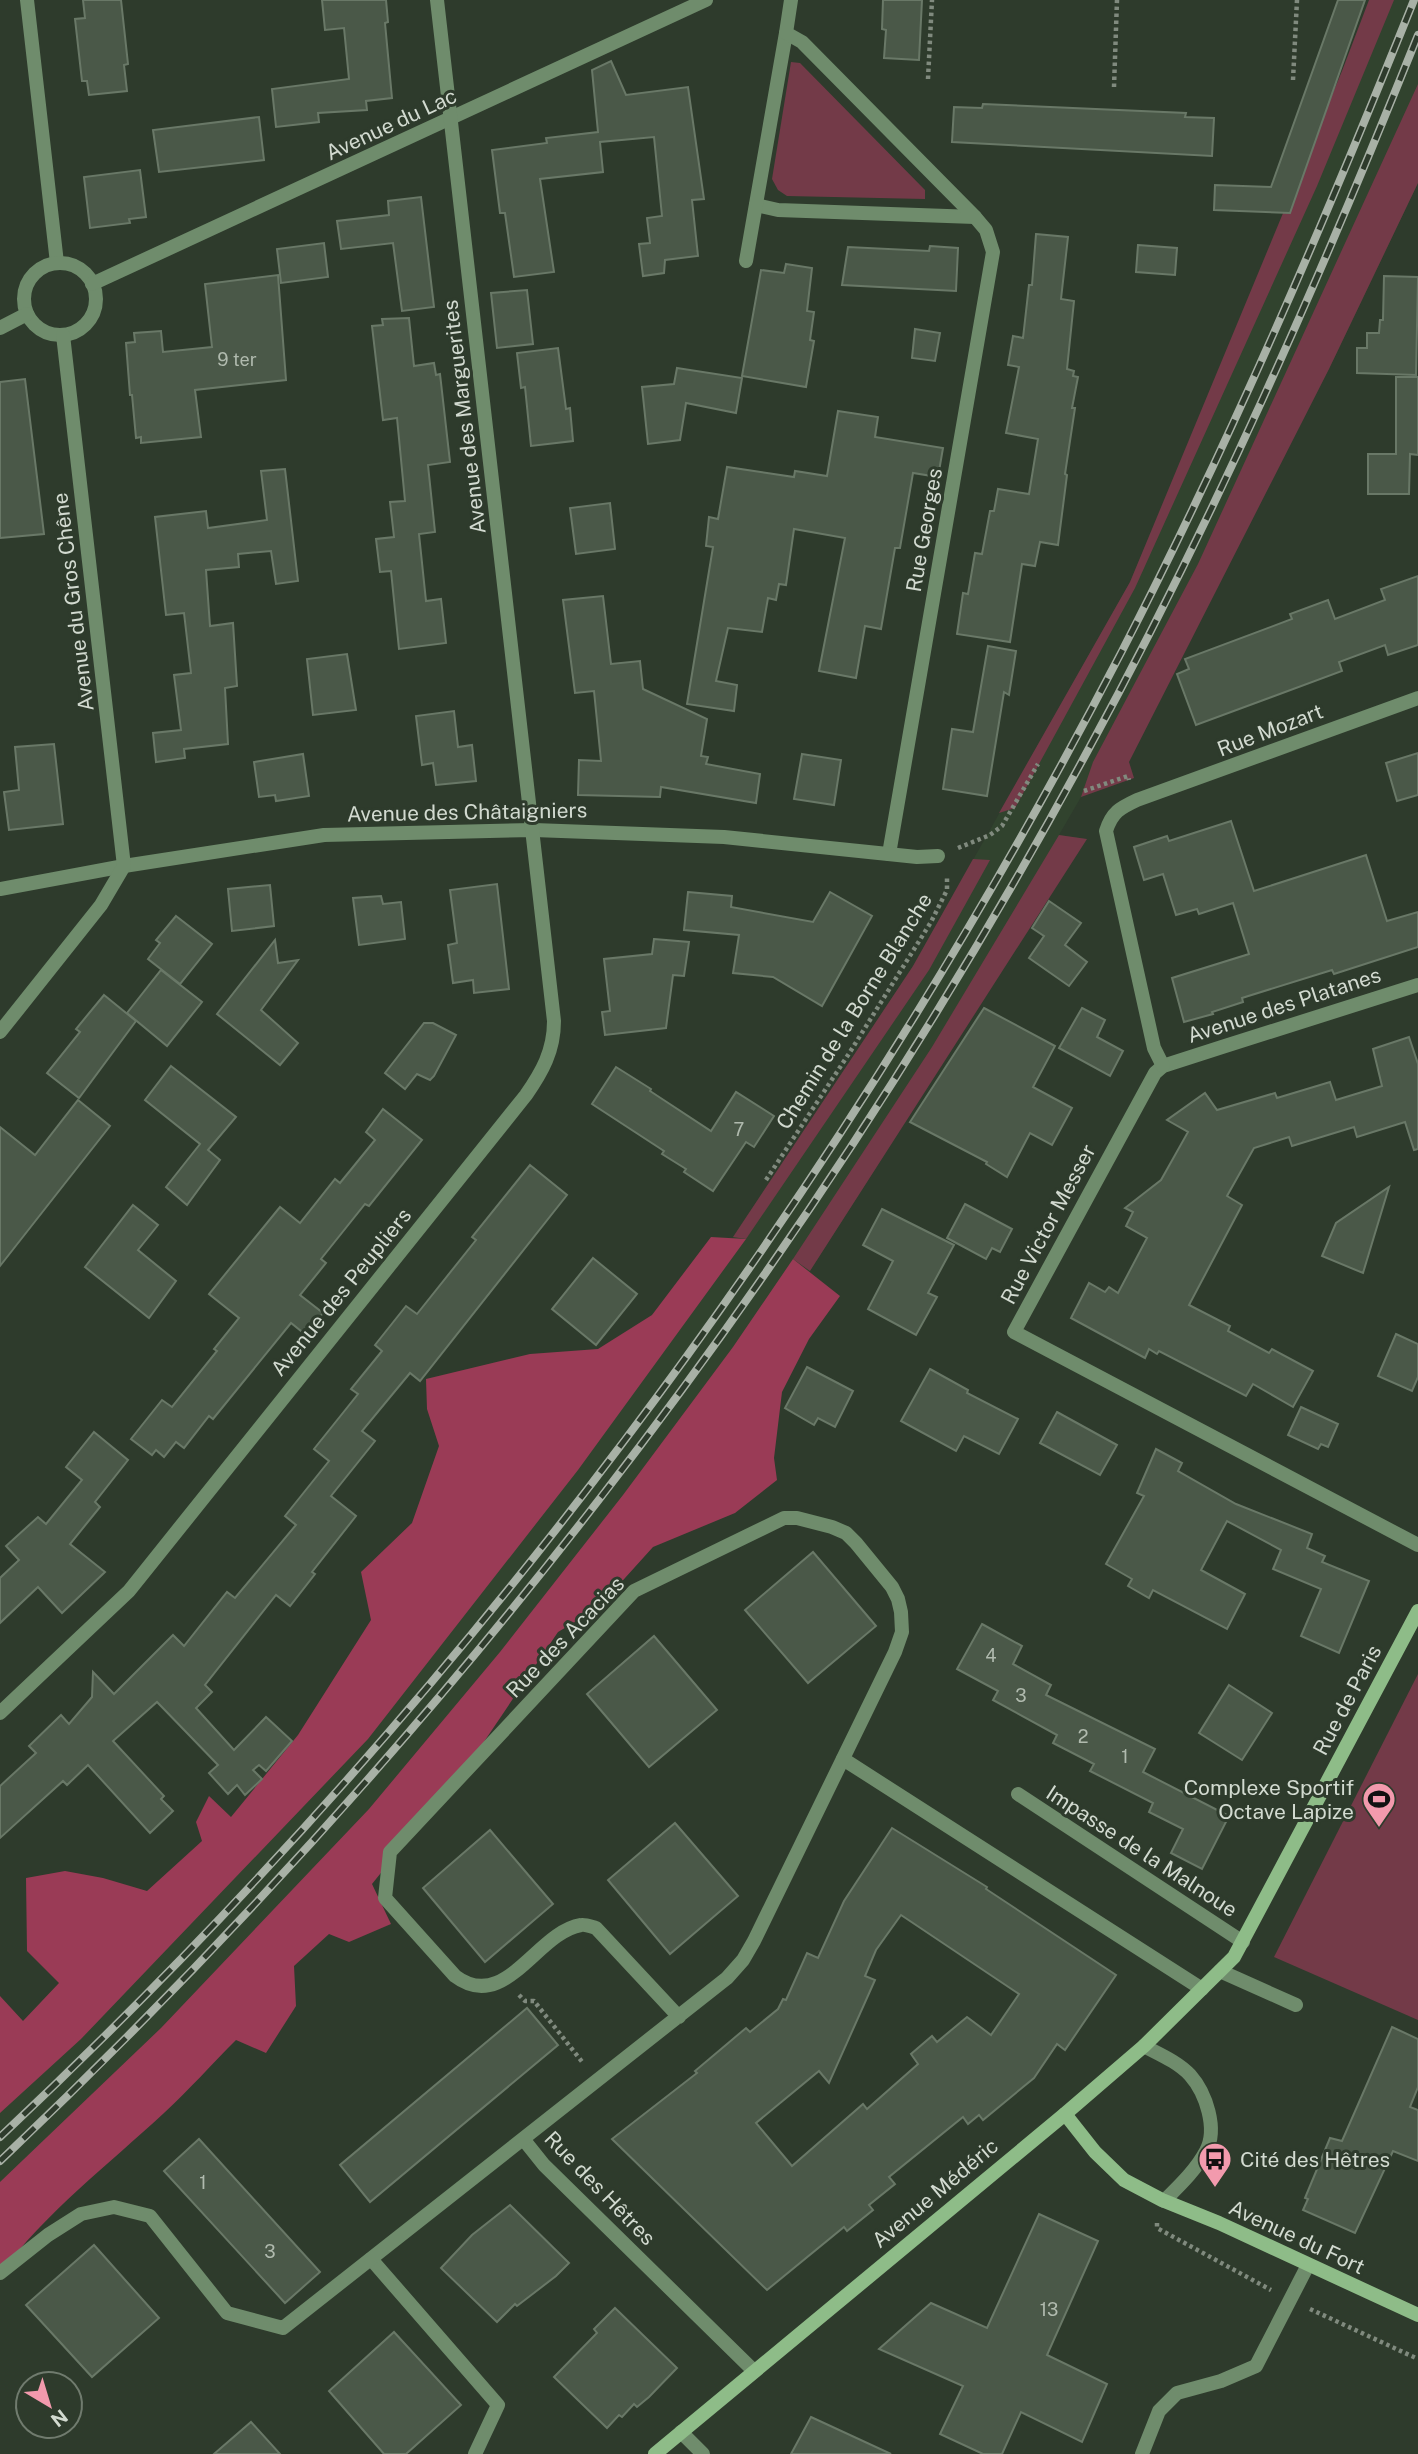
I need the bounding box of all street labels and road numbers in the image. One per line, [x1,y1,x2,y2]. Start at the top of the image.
street label: Avenue du Lac [322,83,460,165]
street label: Avenue des Marguerites [437,299,491,535]
street label: Rue Georges [901,466,947,594]
street label: Avenue du Gros Chêne [47,491,99,713]
street label: Rue Mozart [1214,698,1326,762]
street label: Avenue des Châtaigniers [347,797,587,827]
street label: Chemin de la Borne Blanche [771,888,937,1134]
street label: Avenue des Platanes [1184,962,1384,1048]
street label: Rue Victor Messer [995,1140,1101,1308]
street label: Avenue des Peupliers [266,1203,416,1381]
street label: Rue des Acacias [501,1571,629,1703]
street label: Rue de Paris [1308,1641,1386,1759]
street label: Impasse de la Malnoue [1042,1780,1242,1922]
street label: Rue des Hêtres [539,2126,661,2250]
street label: Avenue Médéric [867,2133,1003,2253]
street label: Avenue du Fort [1225,2195,1369,2279]

